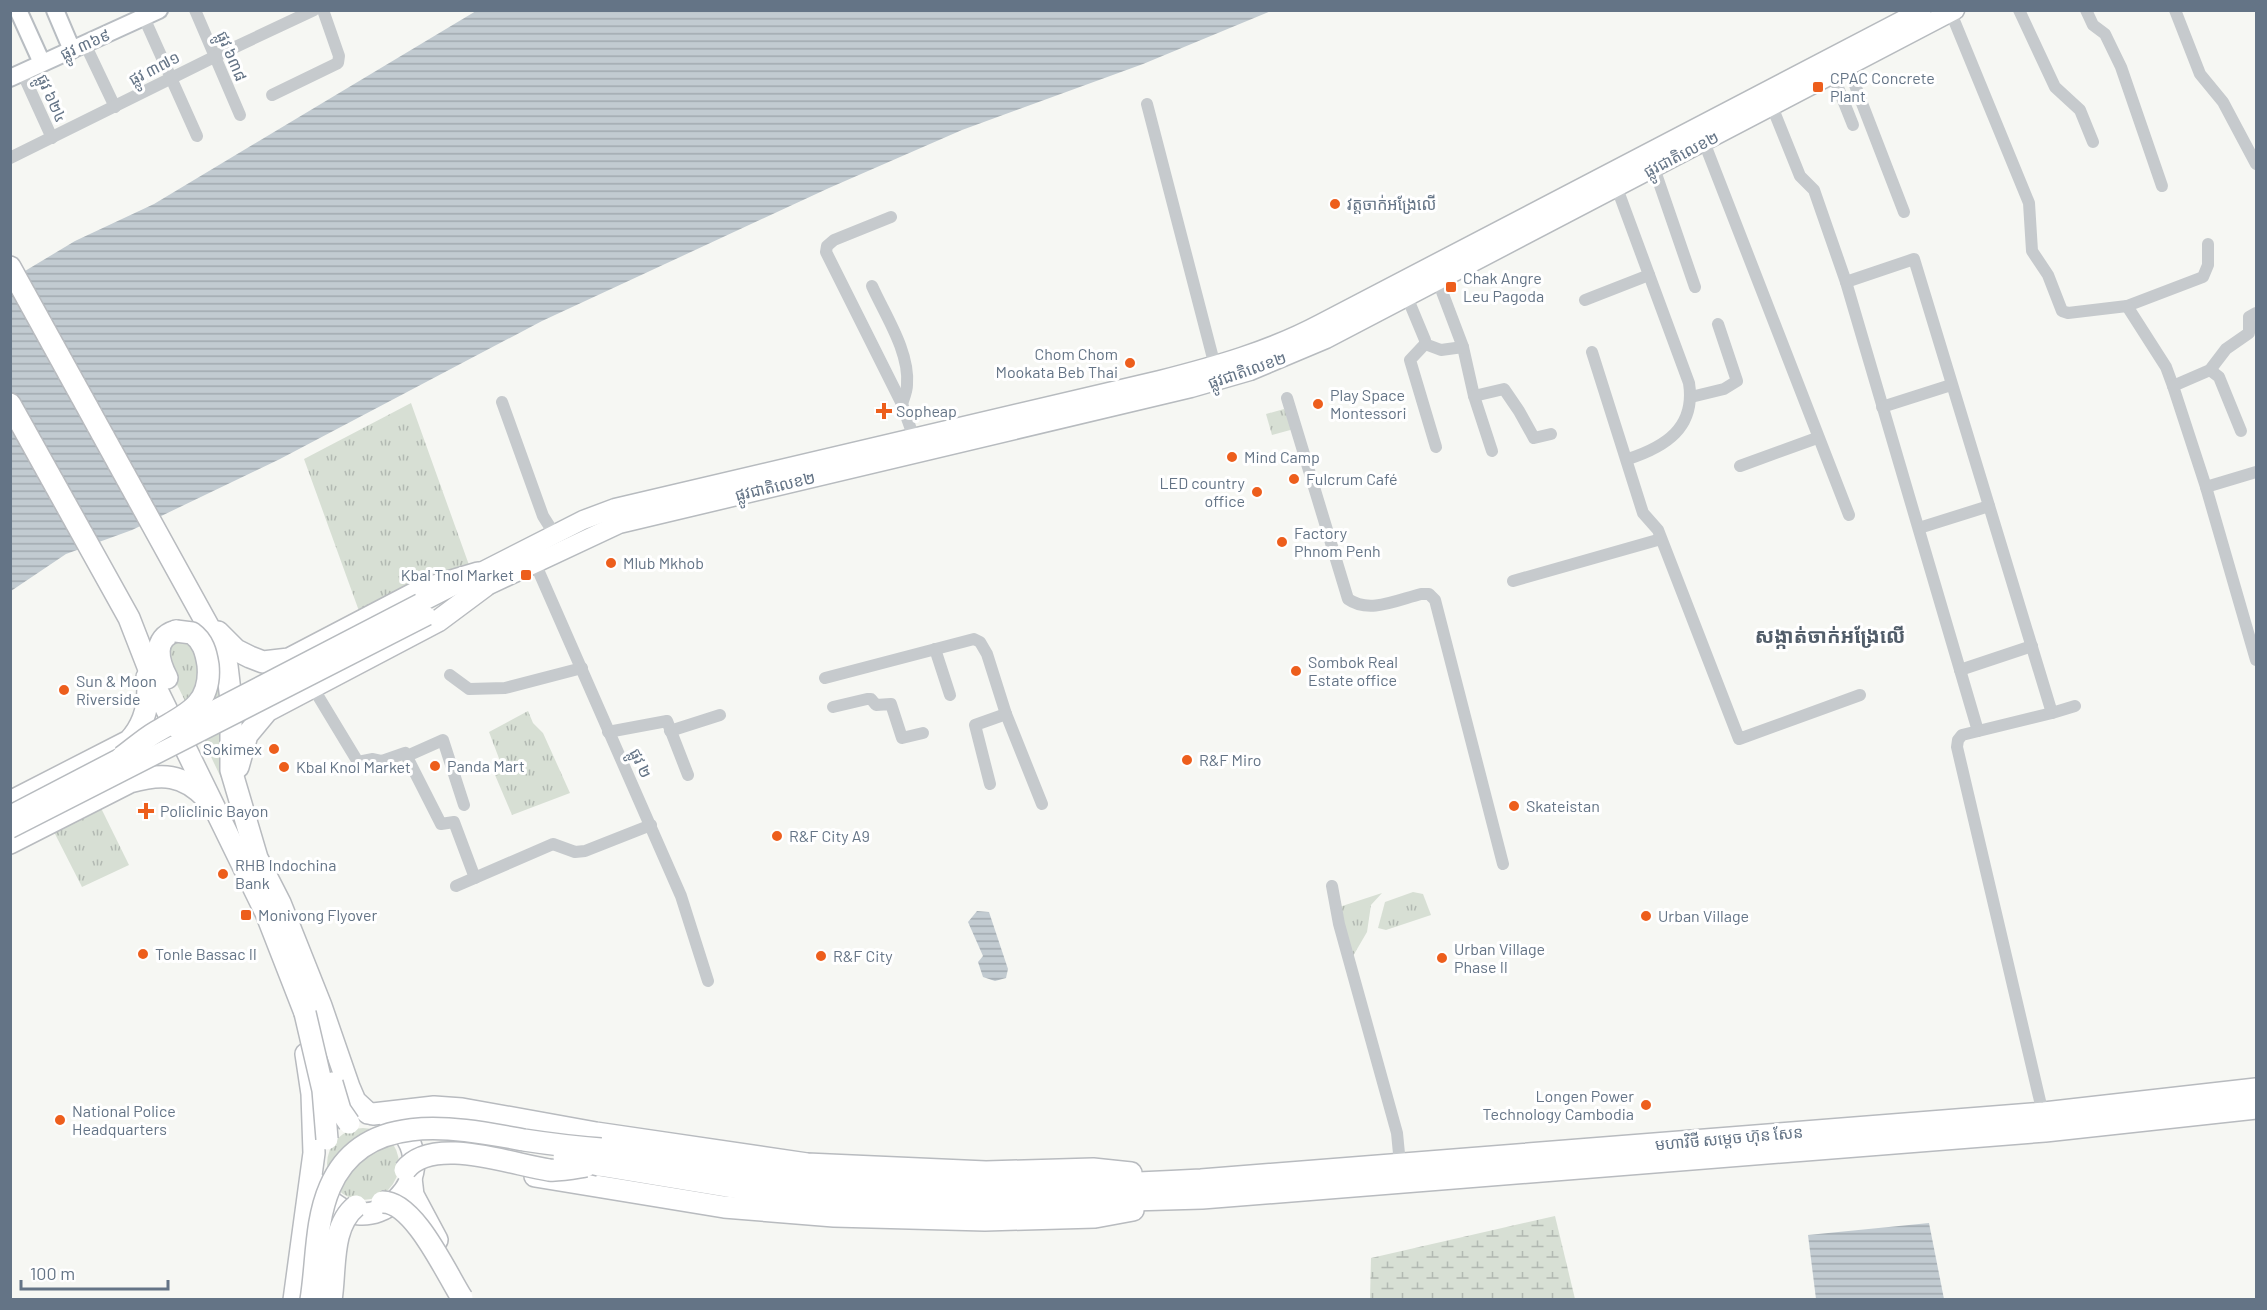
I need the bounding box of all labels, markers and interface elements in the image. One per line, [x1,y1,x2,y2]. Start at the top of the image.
street label: ផ្លូវ ៣៦៩ [57,24,115,68]
street label: ផ្លូវ ៦៣៨ [208,28,251,86]
street label: ផ្លូវ ៣៧១ [125,47,185,94]
place label: CPAC Concrete Plant [1830,68,1935,105]
street label: ផ្លូវ ៦២៤ [28,71,71,127]
marker: CPAC Concrete Plant [1811,80,1825,94]
street label: ផ្លូវជាតិលេខ២ [1640,126,1724,186]
place label: វត្តចាក់អង្រែលើ [1347,194,1436,214]
marker: វត្តចាក់អង្រែលើ [1328,197,1342,211]
place label: Chak Angre Leu Pagoda [1463,268,1544,305]
marker: Chak Angre Leu Pagoda [1444,280,1458,294]
place label: Chom Chom Mookata Beb Thai [995,344,1118,381]
street label: ផ្លូវជាតិលេខ២ [1205,347,1291,397]
marker: Chom Chom Mookata Beb Thai [1123,356,1137,370]
place label: Play Space Montessori [1330,385,1407,422]
marker: Play Space Montessori [1311,397,1325,411]
place label: Sopheap [896,401,957,420]
marker: Sopheap [877,404,891,418]
place label: Mind Camp [1244,447,1320,466]
marker: Mind Camp [1225,450,1239,464]
street label: ផ្លូវជាតិលេខ២ [733,467,818,510]
place label: Fulcrum Café [1306,469,1397,488]
marker: Fulcrum Café [1287,472,1301,486]
place label: LED country office [1159,473,1246,510]
marker: LED country office [1250,485,1264,499]
place label: Factory Phnom Penh [1294,523,1381,560]
marker: Factory Phnom Penh [1275,535,1289,549]
place label: Mlub Mkhob [623,553,704,572]
marker: Mlub Mkhob [604,556,618,570]
place label: Kbal Tnol Market [401,565,514,584]
marker: Kbal Tnol Market [519,568,533,582]
district label: សង្កាត់ចាក់អង្រែលើ [1755,623,1905,649]
place label: Sombok Real Estate office [1308,652,1398,689]
marker: Sombok Real Estate office [1289,664,1303,678]
place label: Sun & Moon Riverside [76,671,157,708]
marker: Sun & Moon Riverside [57,683,71,697]
place label: Sokimex [203,739,262,758]
marker: Sokimex [267,742,281,756]
street label: ផ្លូវ ២ [621,745,657,783]
place label: R&F Miro [1199,750,1262,769]
marker: R&F Miro [1180,753,1194,767]
place label: Panda Mart [447,756,525,775]
place label: Kbal Knol Market [296,757,411,776]
marker: Panda Mart [428,759,442,773]
marker: Kbal Knol Market [277,760,291,774]
place label: Skateistan [1526,796,1600,815]
marker: Skateistan [1507,799,1521,813]
place label: Policlinic Bayon [160,801,268,820]
marker: Policlinic Bayon [137,802,155,820]
place label: R&F City A9 [789,826,870,845]
marker: R&F City A9 [770,829,784,843]
place label: RHB Indochina Bank [235,855,336,892]
marker: RHB Indochina Bank [216,867,230,881]
place label: Monivong Flyover [258,905,377,924]
place label: Urban Village [1658,906,1749,925]
marker: Monivong Flyover [239,908,253,922]
marker: Urban Village [1639,909,1653,923]
place label: Urban Village Phase II [1454,939,1545,976]
place label: Tonle Bassac II [155,944,257,963]
place label: R&F City [833,946,893,965]
marker: Tonle Bassac II [136,947,150,961]
marker: R&F City [814,949,828,963]
marker: Urban Village Phase II [1435,951,1449,965]
place label: Longen Power Technology Cambodia [1482,1086,1634,1123]
marker: Longen Power Technology Cambodia [1639,1098,1653,1112]
place label: National Police Headquarters [72,1101,176,1138]
marker: National Police Headquarters [53,1113,67,1127]
street label: មហាវិថី សម្តេច ហ៊ុន សែន [1654,1121,1804,1156]
scale bar [21,1253,168,1291]
text: 100 m [30,1262,75,1284]

